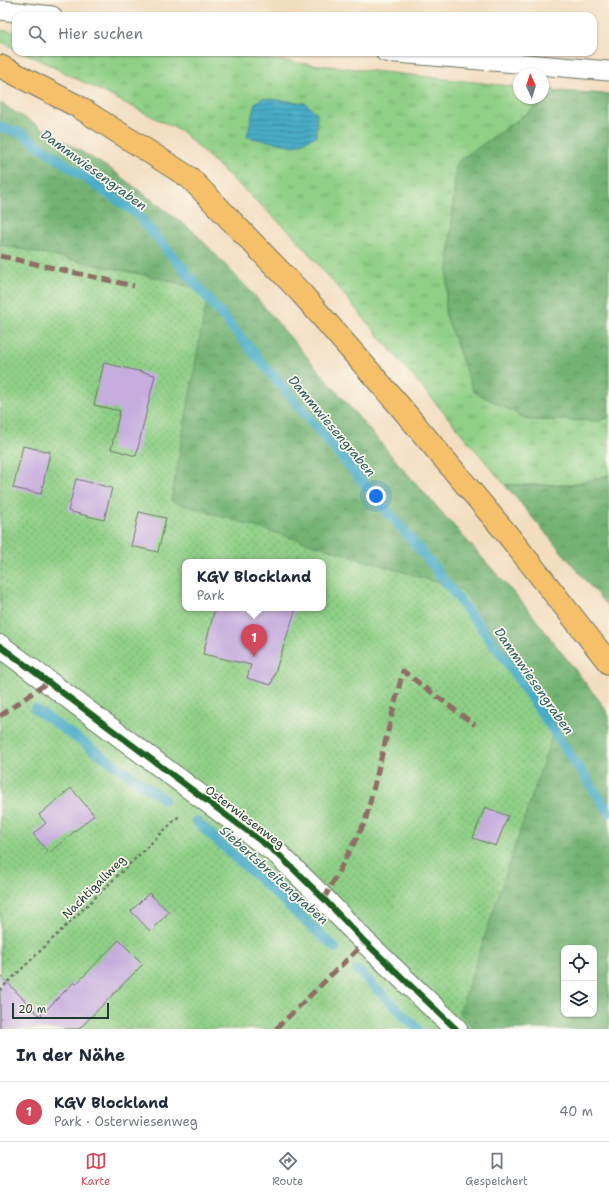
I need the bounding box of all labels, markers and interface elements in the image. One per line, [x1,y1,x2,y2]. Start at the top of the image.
search box [12,12,597,56]
icon: search [26,23,48,45]
text: Hier suchen [58,24,143,44]
north arrow [513,68,549,104]
water label: Dammwiesengraben [38,126,150,214]
water label: Dammwiesengraben [285,372,379,480]
your location [366,486,386,506]
popup [182,559,326,611]
text: KGV Blockland [197,567,311,587]
text: Park [197,587,225,604]
pin: 1 [241,624,267,657]
water label: Dammwiesengraben [491,624,577,738]
street label: Osterwiesenweg [202,782,288,852]
water label: Siebertsbreitengraben [216,822,332,928]
street label: Nachtigallweg [59,852,129,922]
map controls [561,945,597,1017]
button: locate [561,945,597,981]
button: layers [561,981,597,1017]
scale bar [12,1001,109,1020]
text: 20 m [18,1002,46,1017]
text: In der Nähe [16,1044,125,1066]
text: KGV Blockland [54,1093,169,1113]
text: 1 [26,1103,32,1120]
text: 40 m [559,1103,593,1120]
text: Park · Osterwiesenweg [54,1113,198,1130]
tab: Karte [81,1150,110,1189]
tab: Route [272,1150,303,1189]
tab: Gespeichert [465,1150,528,1189]

